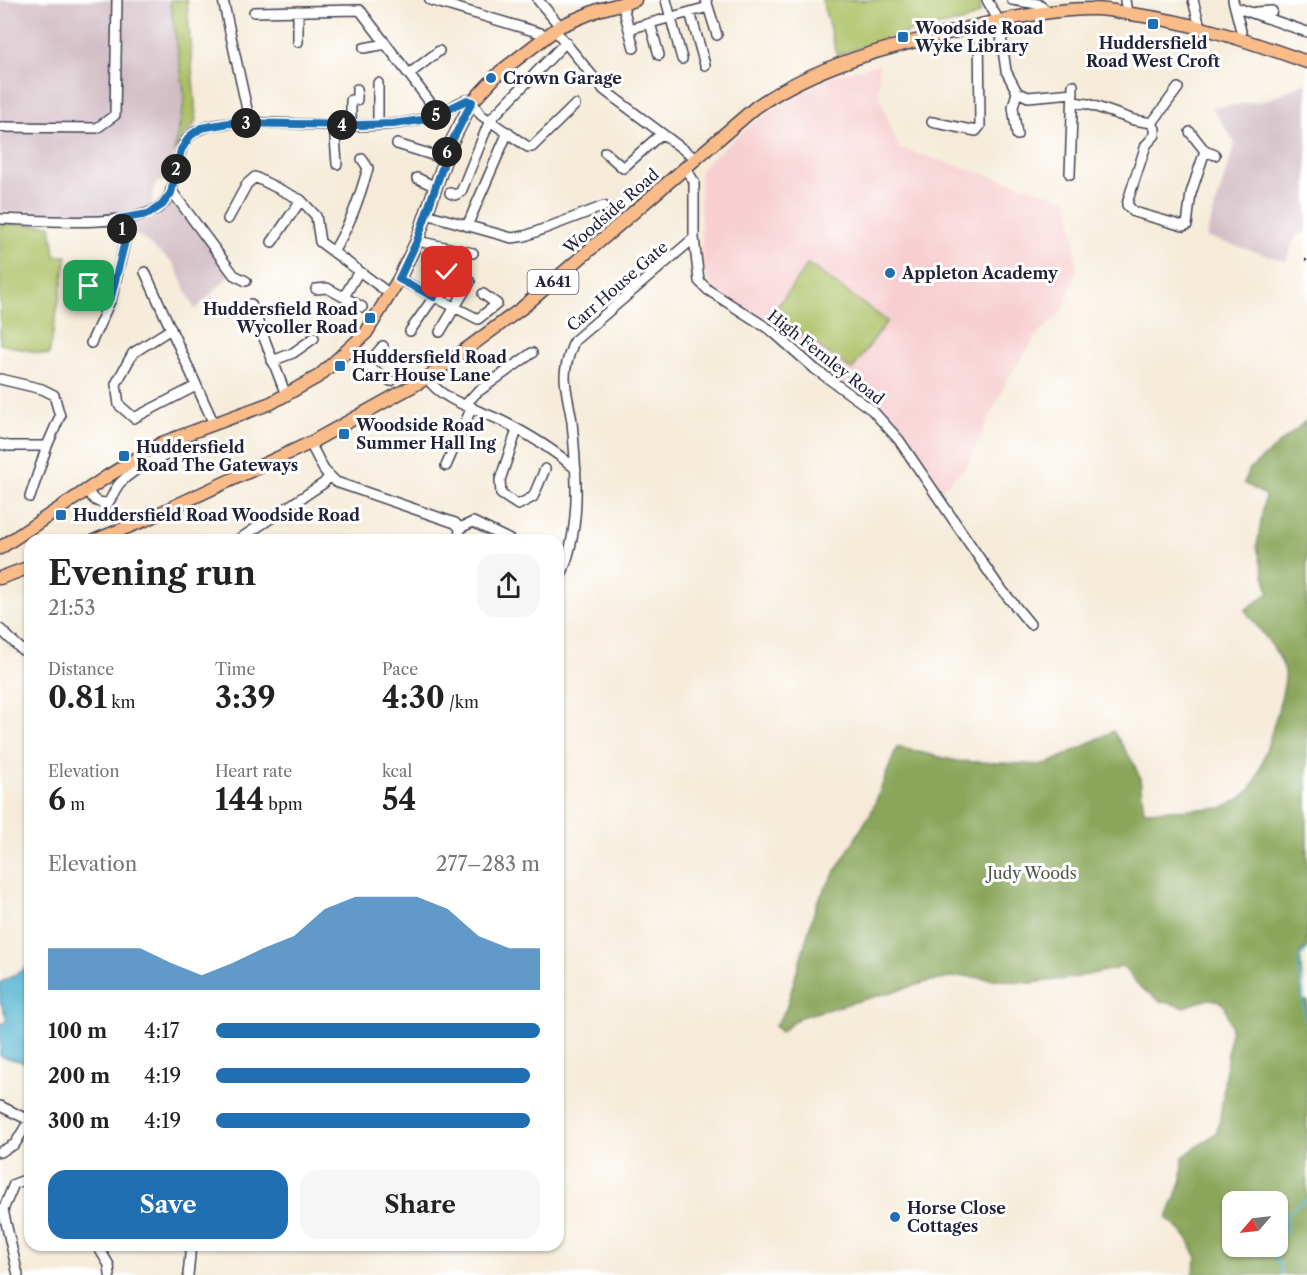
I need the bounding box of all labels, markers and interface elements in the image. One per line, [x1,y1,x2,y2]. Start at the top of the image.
marker: Huddersfield Road West Croft [1146,17,1160,31]
place label: Woodside Road Wyke Library [914,18,1044,56]
marker: Woodside Road Wyke Library [896,30,910,44]
place label: Huddersfield Road West Croft [1086,33,1220,71]
place label: Crown Garage [503,68,622,88]
marker: Crown Garage [484,71,498,85]
pin: 5 [421,100,451,130]
text: 5 [432,105,440,125]
pin: 3 [231,108,261,138]
pin: 4 [327,110,357,140]
text: 3 [241,113,251,133]
text: 4 [337,115,347,135]
pin: 6 [432,137,462,167]
text: 6 [442,142,452,162]
pin: 2 [161,154,191,184]
text: 2 [171,159,181,179]
street label: Woodside Road [558,164,663,259]
pin: 1 [107,214,137,244]
text: 1 [118,219,126,239]
street label: Carr House Gate [562,237,672,335]
pin [421,246,472,297]
icon: check [430,255,463,288]
pin [63,260,114,311]
place label: Appleton Academy [901,263,1059,283]
marker: Appleton Academy [883,266,897,280]
icon: arrive [72,269,105,302]
road number: A641 [528,270,578,294]
place label: Huddersfield Road Wycoller Road [203,299,358,337]
street label: High Fernley Road [764,305,888,409]
marker: Huddersfield Road Wycoller Road [363,311,377,325]
place label: Huddersfield Road Carr House Lane [352,347,507,385]
marker: Huddersfield Road Carr House Lane [333,359,347,373]
place label: Woodside Road Summer Hall Ing [355,415,497,453]
marker: Woodside Road Summer Hall Ing [337,427,351,441]
place label: Huddersfield Road The Gateways [136,437,298,475]
marker: Huddersfield Road The Gateways [117,449,131,463]
place label: Huddersfield Road Woodside Road [73,505,360,525]
marker: Huddersfield Road Woodside Road [54,508,68,522]
text: Evening run [48,553,256,594]
button: share [477,554,540,617]
text: 21:53 [48,596,95,620]
text: Distance [48,659,114,679]
text: Time [215,659,255,679]
text: Pace [382,659,418,679]
text: 0.81 [48,679,107,716]
text: 3:39 [215,679,276,716]
text: 4:30 [382,679,445,716]
text: km [107,692,135,712]
text: /km [445,692,479,712]
text: Elevation [48,761,119,781]
text: Heart rate [215,761,292,781]
text: kcal [382,761,412,781]
text: 6 [48,781,66,818]
text: 144 [215,781,264,818]
text: 54 [382,781,416,818]
text: m [66,794,85,814]
text: bpm [264,794,303,814]
text: Elevation [48,852,137,876]
text: 277–283 m [436,852,540,876]
park label: Judy Woods [984,863,1077,883]
text: 100 m [48,1019,107,1043]
text: 4:17 [144,1019,179,1043]
text: 200 m [48,1064,110,1088]
text: 4:19 [144,1064,181,1088]
text: 300 m [48,1109,110,1133]
text: 4:19 [144,1109,181,1133]
button: Save [48,1170,288,1239]
button: Share [300,1170,540,1239]
north arrow [1222,1191,1288,1257]
map controls [1222,1191,1288,1257]
place label: Horse Close Cottages [907,1198,1006,1236]
marker: Horse Close Cottages [888,1210,902,1224]

